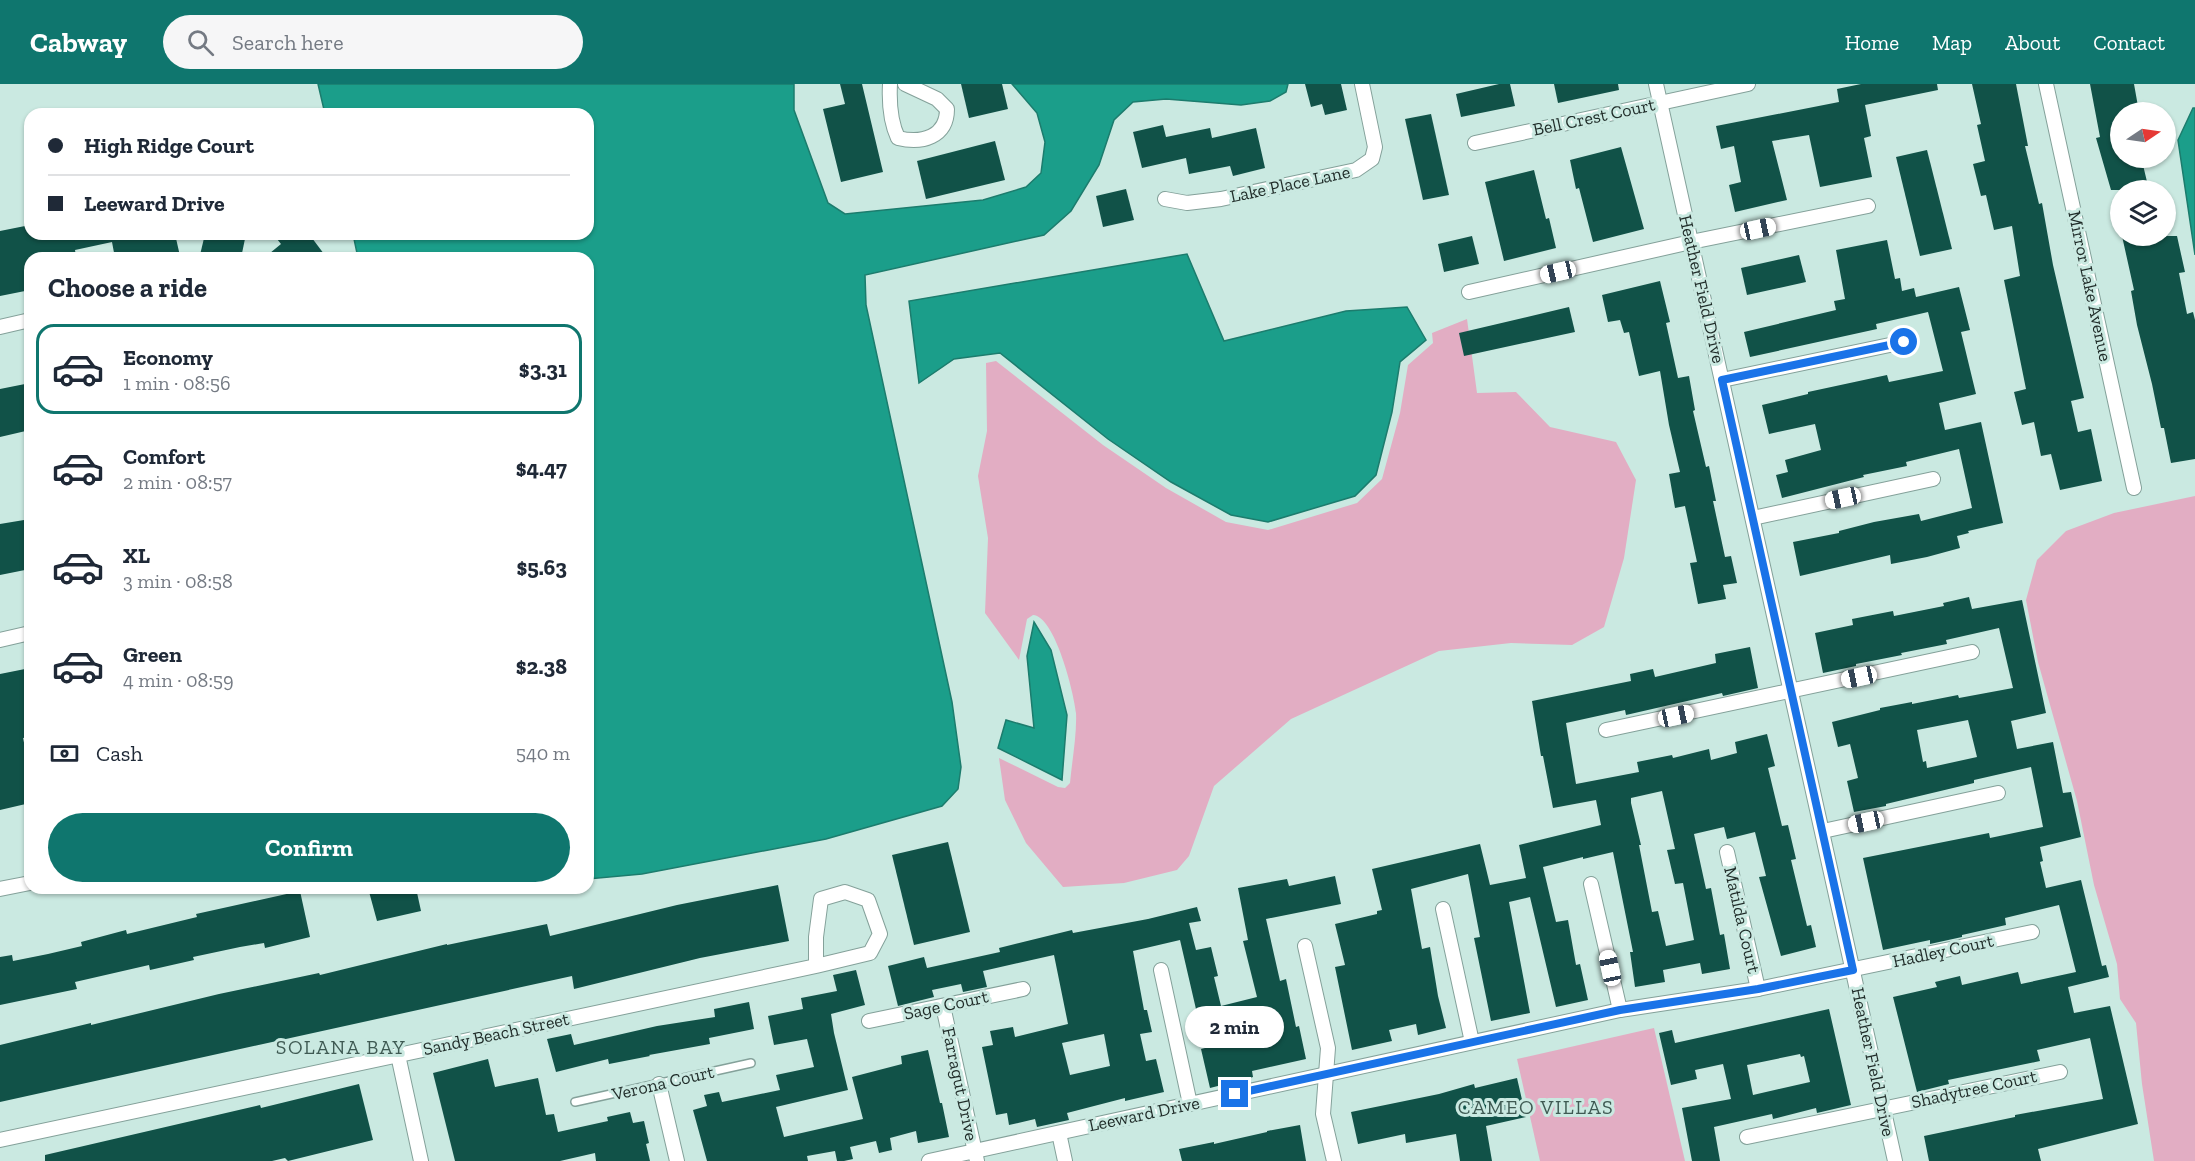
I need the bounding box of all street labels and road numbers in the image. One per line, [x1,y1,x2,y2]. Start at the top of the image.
street label: Bell Crest Court [1531,93,1657,141]
street label: Lake Place Lane [1228,161,1352,207]
street label: Mirror Lake Avenue [2063,209,2117,363]
street label: Heather Field Drive [1674,213,1730,365]
street label: Matilda Court [1719,865,1765,976]
street label: Hadley Court [1890,929,1996,972]
street label: Sage Court [902,985,991,1025]
street label: Heather Field Drive [1846,986,1900,1138]
street label: Sandy Beach Street [421,1008,571,1060]
street label: Farragut Drive [937,1025,983,1143]
street label: Verona Court [609,1061,716,1106]
street label: Shadytree Court [1909,1065,2039,1113]
street label: Leeward Drive [1086,1091,1202,1137]

